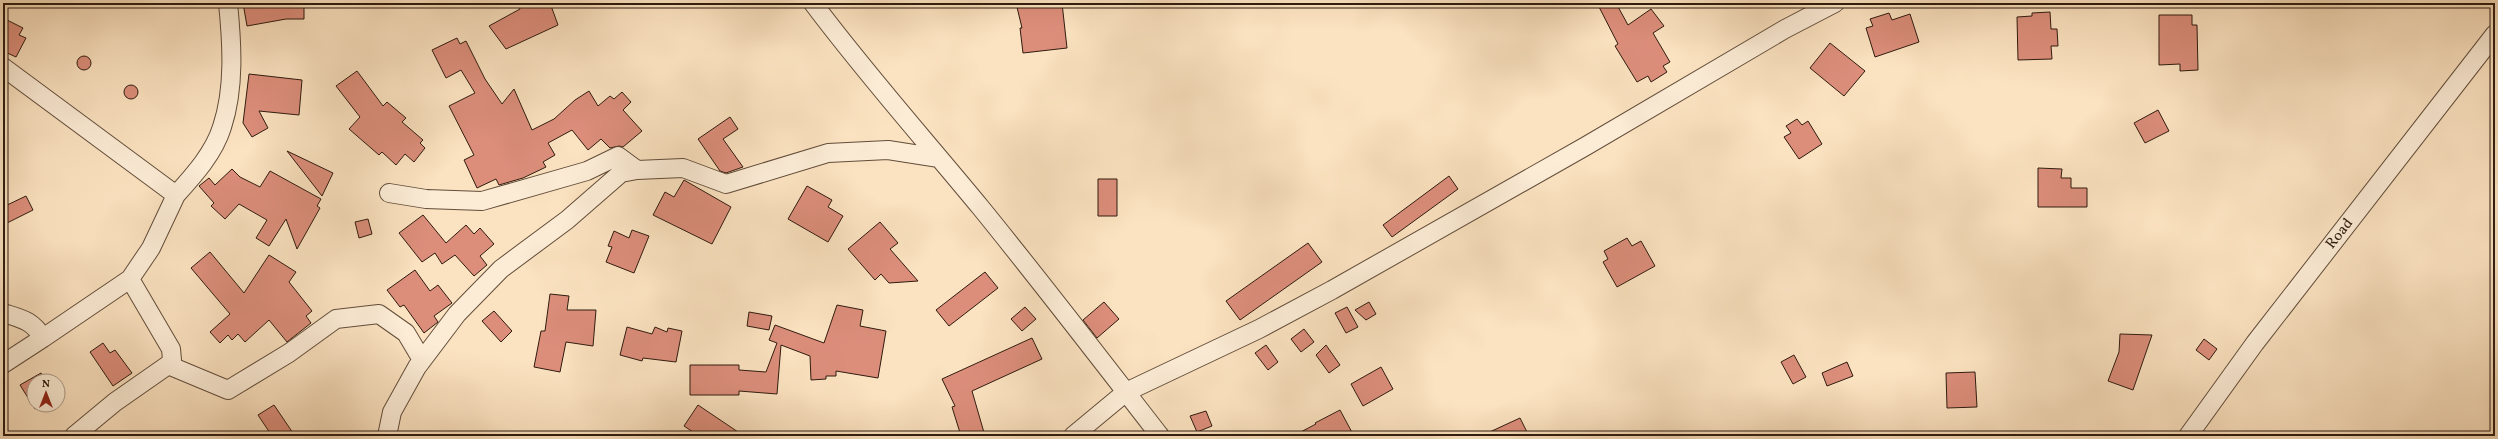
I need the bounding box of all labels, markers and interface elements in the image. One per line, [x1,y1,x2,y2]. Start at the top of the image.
street label: Road [2321,214,2359,254]
north arrow [26,373,66,413]
text: N [42,377,50,392]

